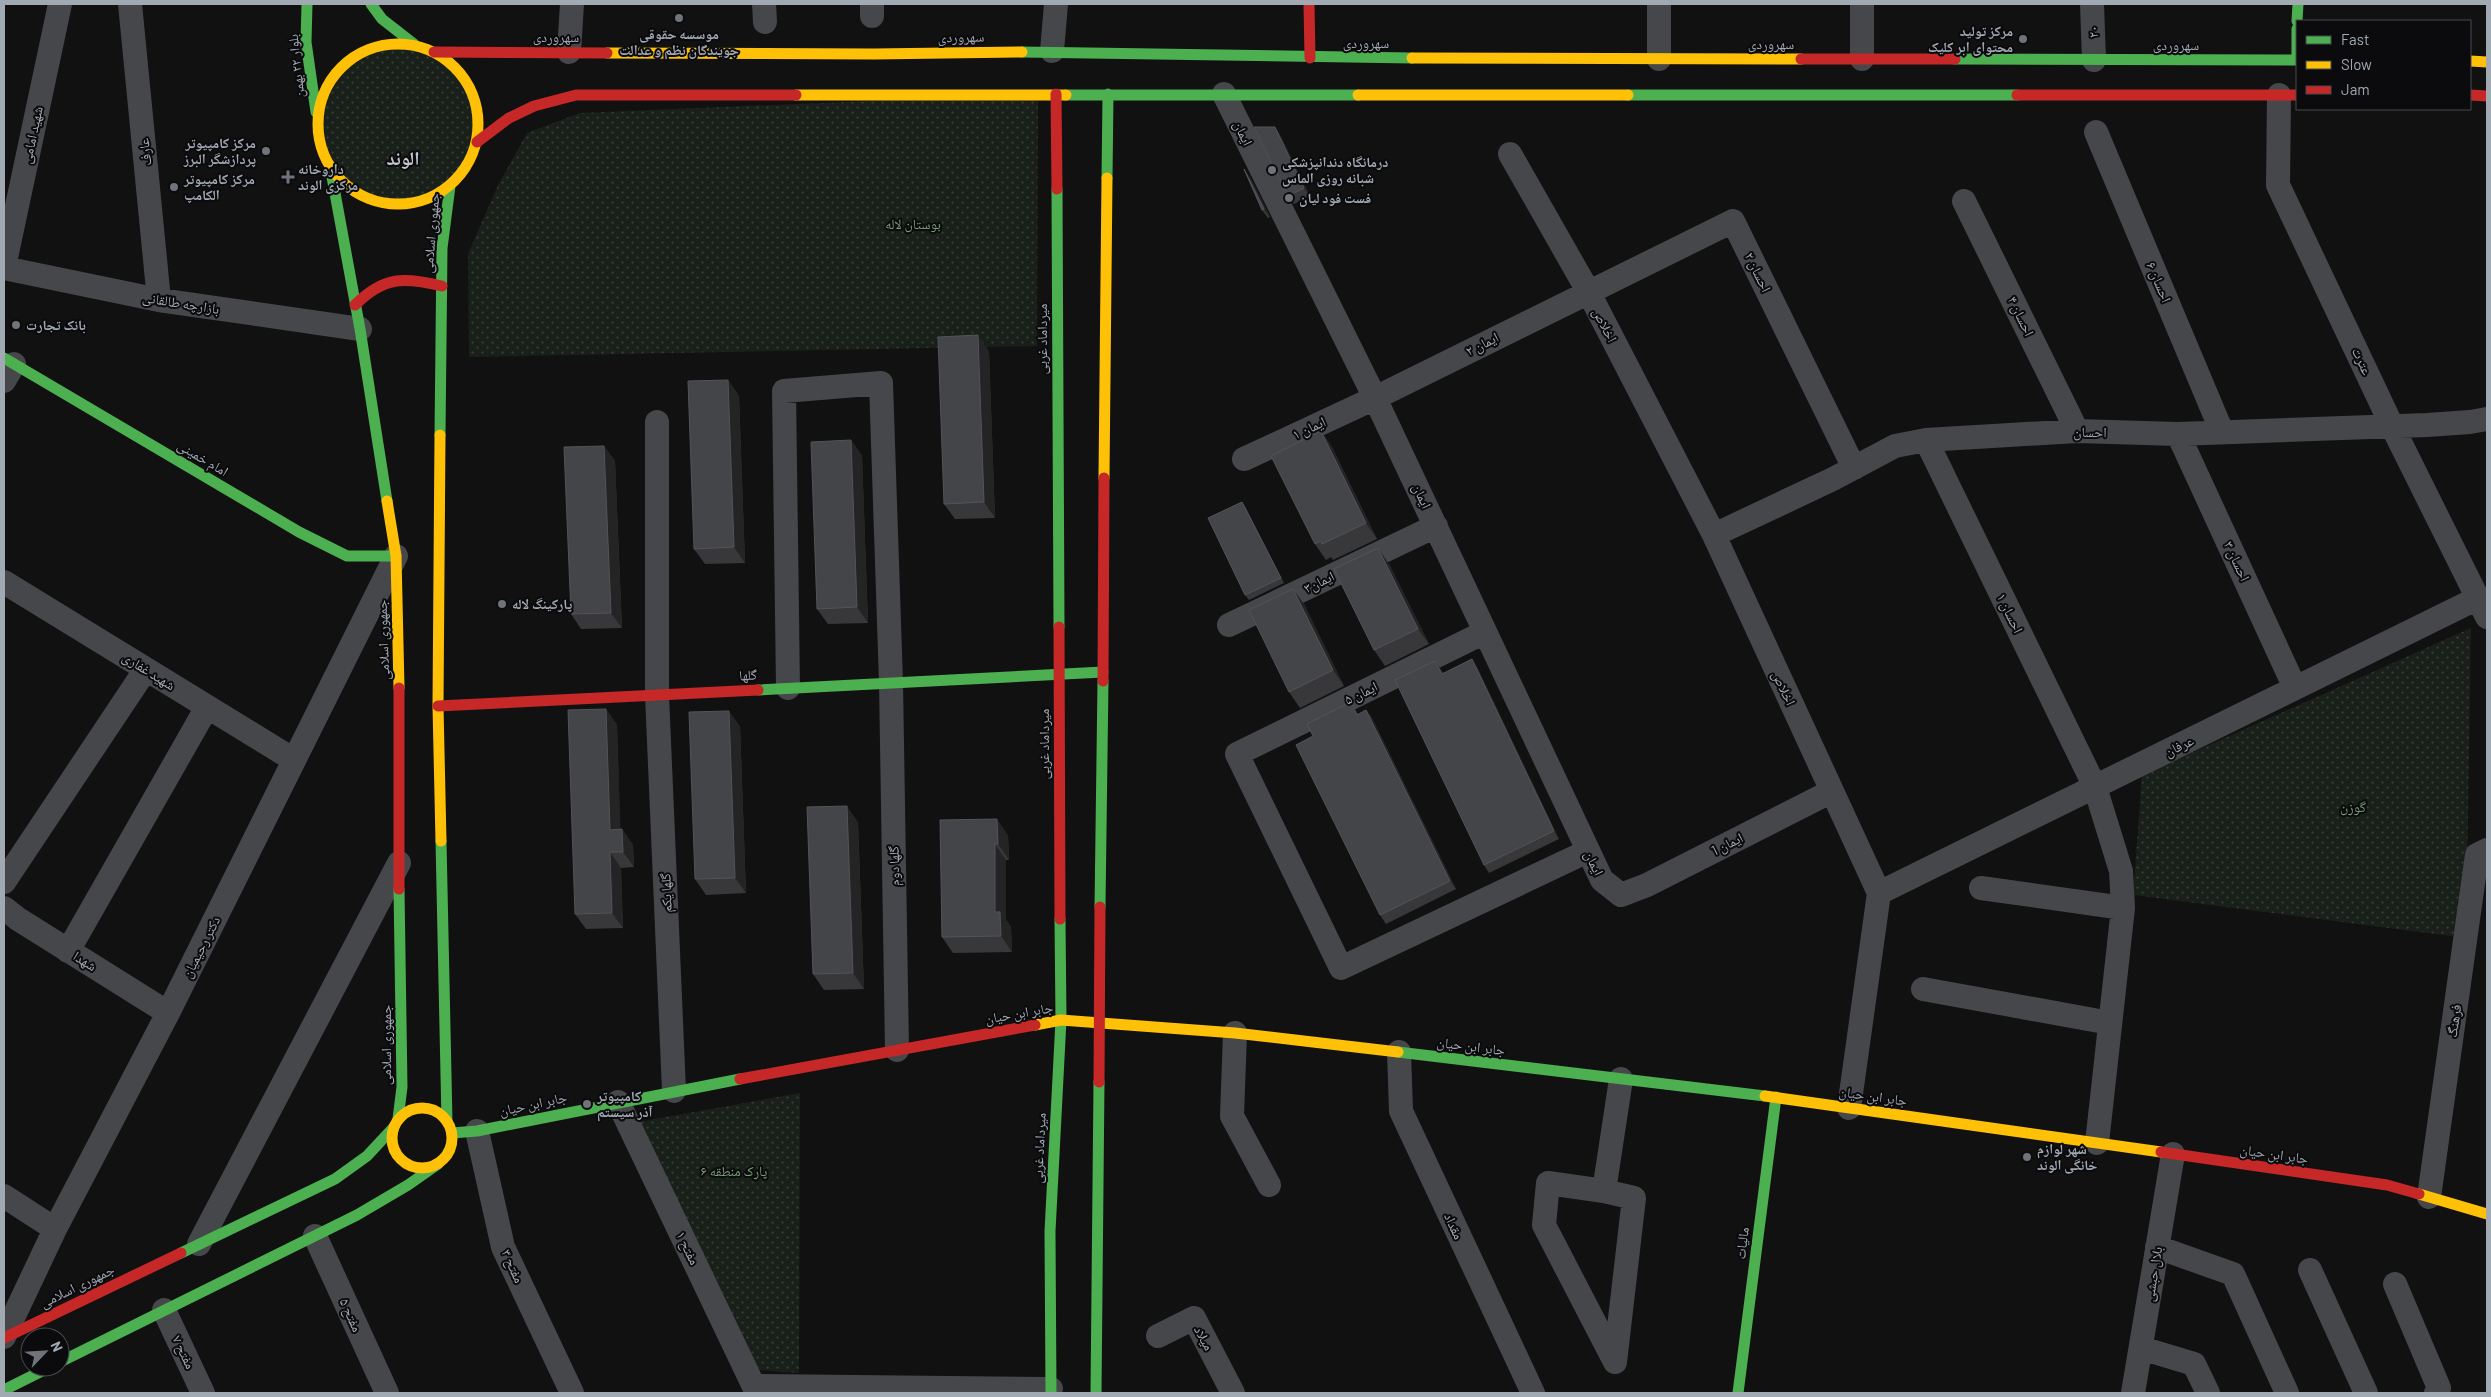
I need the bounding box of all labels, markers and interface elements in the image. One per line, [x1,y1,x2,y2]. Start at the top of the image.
marker: موسسه حقوقی جویندگان نظم و عدالت [673,12,685,24]
legend [2296,20,2471,110]
place label: مرکز تولید محتوای ابر کلیک [1928,22,2013,56]
place label: موسسه حقوقی جویندگان نظم و عدالت [619,25,739,60]
street label: ۲۰ [2084,25,2101,39]
street label: سهروردی [533,28,579,46]
street label: سهروردی [938,28,984,46]
text: Fast [2341,30,2369,48]
street label: بلوار ۲۲ بهمن [284,33,308,99]
marker: مرکز تولید محتوای ابر کلیک [2017,33,2029,45]
street label: سهروردی [1343,34,1389,52]
street label: سهروردی [1748,35,1794,53]
street label: سهروردی [2153,36,2199,54]
text: Slow [2341,55,2372,73]
text: Jam [2341,80,2370,98]
street label: شهید امامی [17,105,47,165]
street label: ایمان [1229,118,1257,148]
place label: مرکز کامپیوتر پردازشگر البرز [183,134,256,168]
street label: عارف [135,137,155,167]
marker: مرکز کامپیوتر پردازشگر البرز [260,145,272,157]
district label: الوند [386,146,420,169]
place label: درمانگاه دندان‍‍پزشکی شبانه روزی الماس [1282,153,1388,187]
place label: داروخانه مرکزی الوند [298,160,358,194]
marker: درمانگاه دندان‍‍پزشکی شبانه روزی الماس [1266,164,1278,176]
place label: مرکز کامپیوتر الکامپ [183,170,255,204]
marker: داروخانه مرکزی الوند [282,171,294,183]
marker: مرکز کامپیوتر الکامپ [168,181,180,193]
place label: فست فود لیان [1299,189,1371,207]
street label: جمهوری اسلامی [419,192,443,274]
marker: فست فود لیان [1283,192,1295,204]
park label: بوستان لاله [885,215,941,233]
street label: احسان ۲ [1741,249,1775,295]
street label: احسان ۶ [2142,259,2176,305]
street label: بازارچه طالقانی [141,288,221,318]
street label: احسان ۴ [2004,293,2038,339]
street label: میرداماد غربی [1033,304,1051,374]
street label: اخلاص [1589,305,1621,345]
place label: بانک تجارت [26,316,86,334]
marker: بانک تجارت [10,319,22,331]
street label: ایمان ۲ [1462,328,1502,360]
street label: عترت [2348,344,2376,378]
street label: ایمان ۱ [1289,412,1329,444]
street label: احسان [2073,423,2107,441]
street label: امام خمینی [174,436,232,481]
street label: ایمان [1408,481,1436,511]
street label: احسان ۳ [2220,538,2254,584]
street label: ایمان۳ [1301,567,1337,597]
street label: احسان ۱ [1993,590,2027,636]
place label: پارکینگ لاله [512,595,572,613]
marker: پارکینگ لاله [496,598,508,610]
street label: جمهوری اسلامی [373,599,393,681]
street label: شهید غفاری [119,648,179,694]
street label: گلها [738,666,758,683]
street label: اخلاص [1768,668,1800,708]
street label: ایمان ۵ [1341,677,1381,709]
street label: میرداماد غربی [1035,709,1053,779]
street label: عرفان [2161,731,2197,761]
park label: گوزن [2340,798,2366,816]
street label: ایمان 1 [1708,828,1746,860]
street label: گلها دوم [885,846,904,886]
street label: ایمان [1580,848,1608,878]
street label: گلها یکم [656,873,677,913]
street label: دکتر رحیمیان [178,913,224,981]
street label: شهدا [70,947,100,974]
street label: جابر ابن حیان [984,998,1054,1028]
street label: فرهنگ [2443,1003,2465,1039]
street label: جمهوری اسلامی [377,1005,395,1085]
street label: جابر ابن حیان [1436,1033,1506,1059]
street label: جابر ابن حیان [1838,1082,1908,1110]
place label: کامپیوتر آذر سیستم [596,1087,653,1122]
street label: جابر ابن حیان [498,1088,569,1120]
marker: کامپیوتر آذر سیستم [581,1098,593,1110]
street label: میرداماد غربی [1028,1112,1050,1184]
place label: شهر لوازم خانگی الوند [2037,1140,2097,1174]
street label: جابر ابن حیان [2239,1140,2309,1168]
marker: شهر لوازم خانگی الوند [2021,1151,2033,1163]
park label: پارک منطقه ۶ [701,1162,768,1180]
street label: مقداد [1441,1210,1468,1242]
street label: مالیات [1731,1226,1752,1260]
street label: مفتح ۱ [671,1228,704,1268]
street label: بلال حبشی [2140,1245,2166,1303]
street label: مفتح ۳ [497,1246,528,1286]
street label: جمهوری اسلامی [37,1260,117,1312]
street label: مفتح ۵ [335,1295,366,1335]
street label: میلاد [1191,1322,1218,1353]
north arrow [20,1327,70,1377]
street label: مفتح ۷ [167,1332,200,1372]
text: N [48,1338,67,1354]

